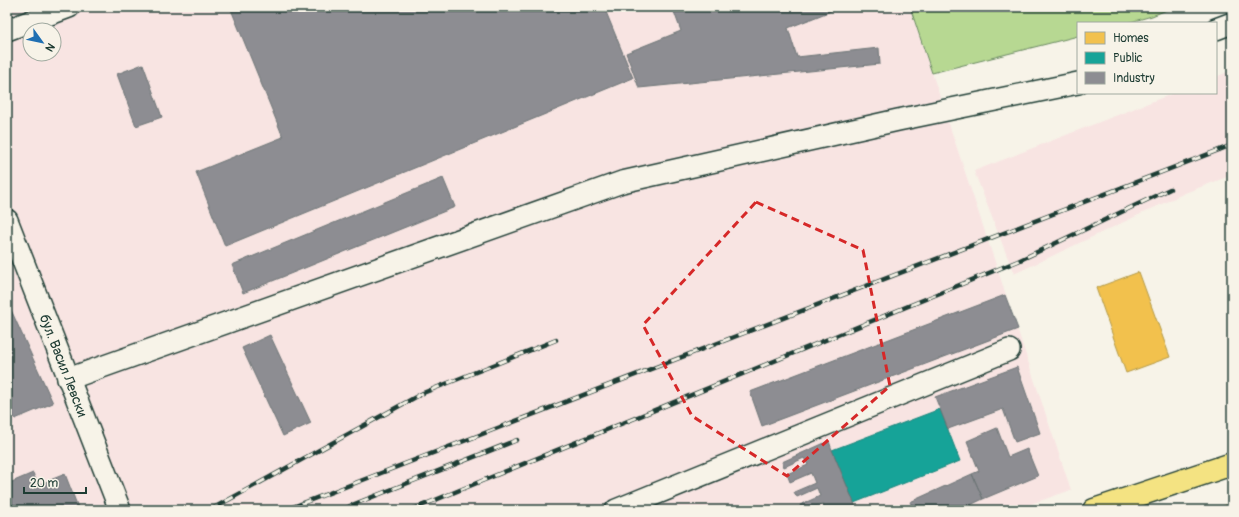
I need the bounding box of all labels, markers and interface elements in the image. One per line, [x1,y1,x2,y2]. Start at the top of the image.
north arrow [22,22,62,62]
legend [1077,22,1217,94]
text: Homes [1113,31,1149,46]
text: N [42,41,57,54]
text: Public [1113,51,1143,66]
text: Industry [1113,71,1155,86]
street label: бул. Васил Левски [36,312,91,419]
scale bar [24,469,86,495]
text: 20 m [30,476,59,491]

